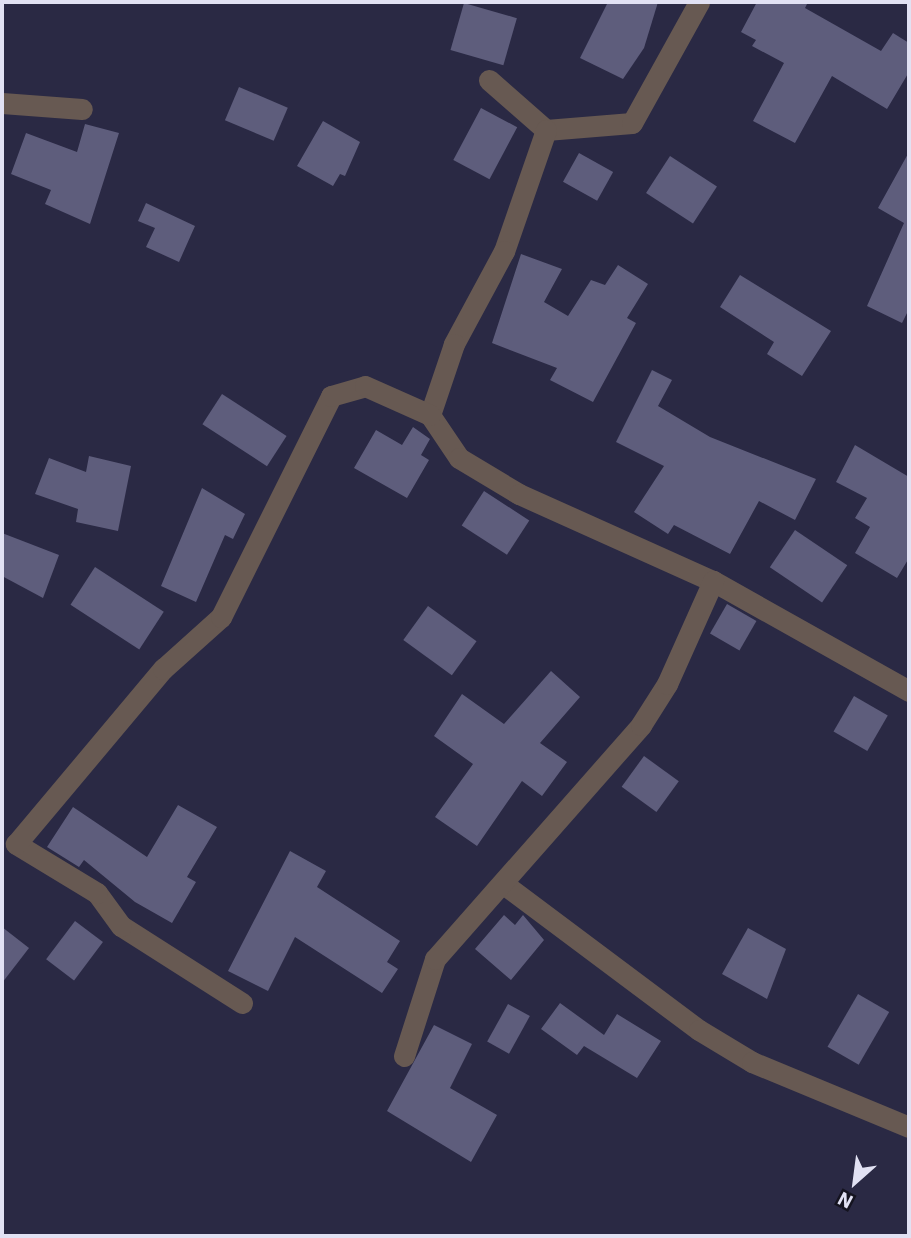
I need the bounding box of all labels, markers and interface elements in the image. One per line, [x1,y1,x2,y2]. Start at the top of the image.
north arrow [820,1147,890,1217]
text: N [833,1187,857,1214]

